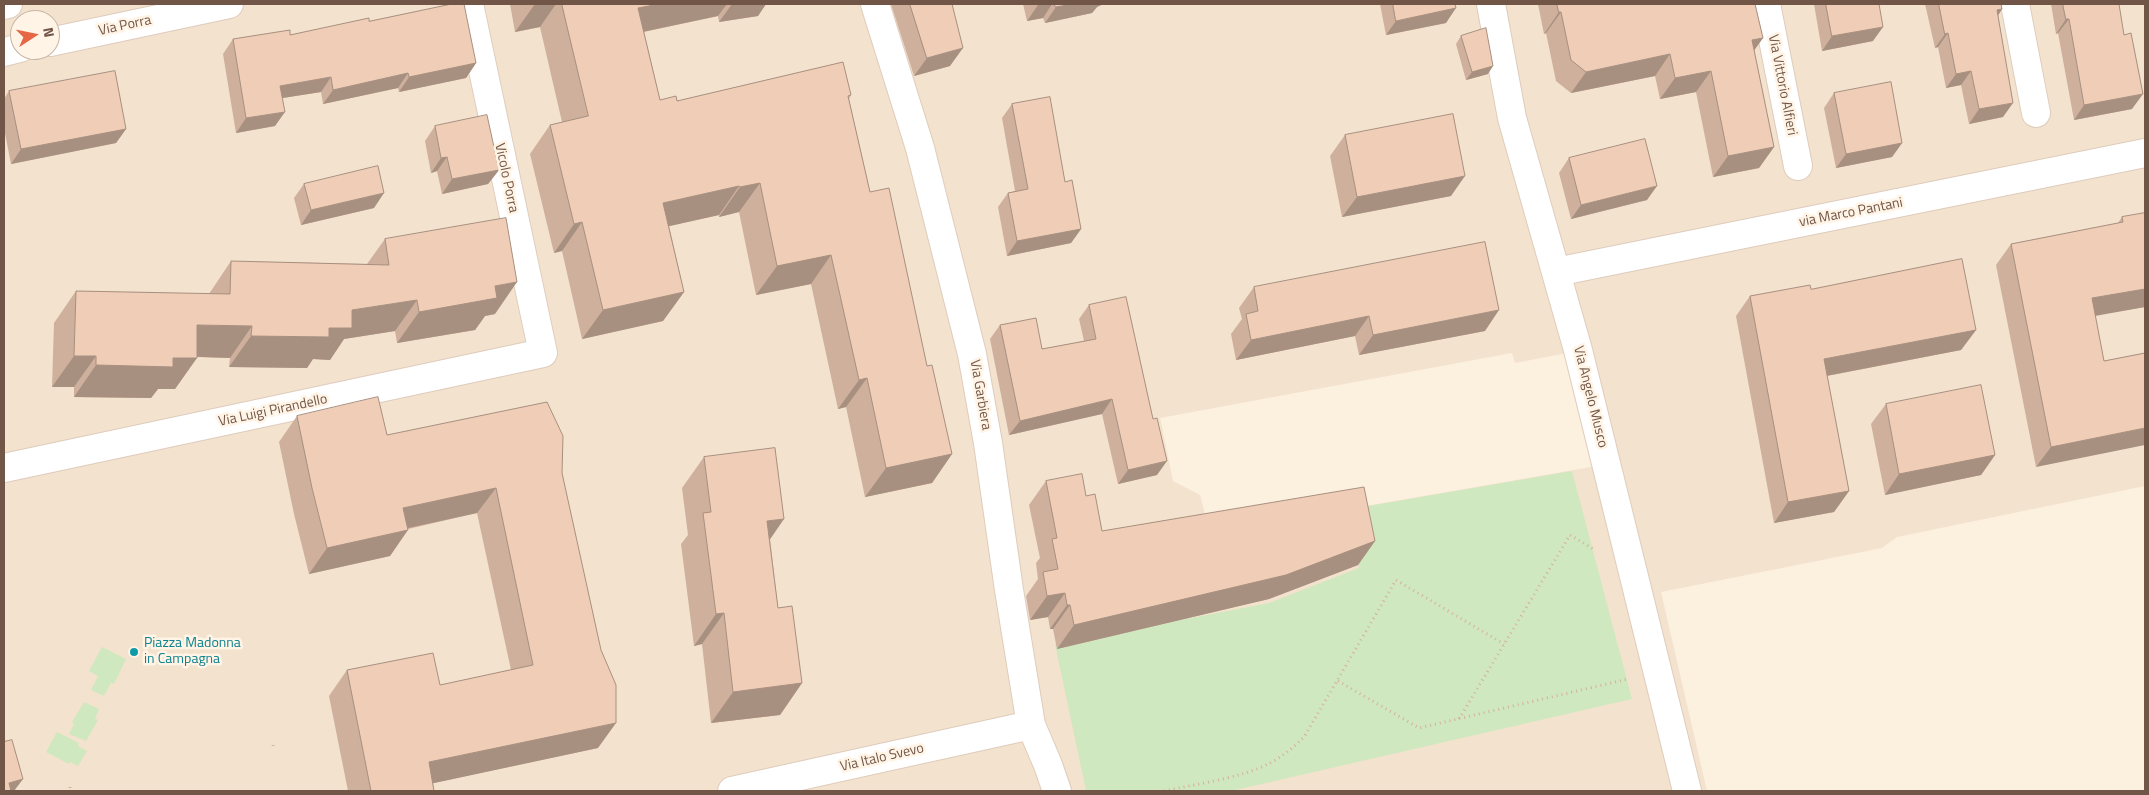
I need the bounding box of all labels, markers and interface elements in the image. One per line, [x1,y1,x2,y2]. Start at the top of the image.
north arrow [10,10,60,60]
street label: Via Porra [97,12,153,40]
text: N [38,25,60,39]
street label: Via Vittorio Alfieri [1764,33,1800,137]
street label: Vicolo Porra [490,142,522,214]
street label: via Marco Pantani [1798,195,1904,231]
street label: Via Angelo Musco [1569,344,1611,450]
street label: Via Garbiera [966,359,994,431]
street label: Via Luigi Pirandello [217,391,329,431]
place label: Piazza Madonna in Campagna [144,636,241,669]
marker: Piazza Madonna in Campagna [128,646,140,658]
street label: Via Italo Svevo [839,740,925,776]

